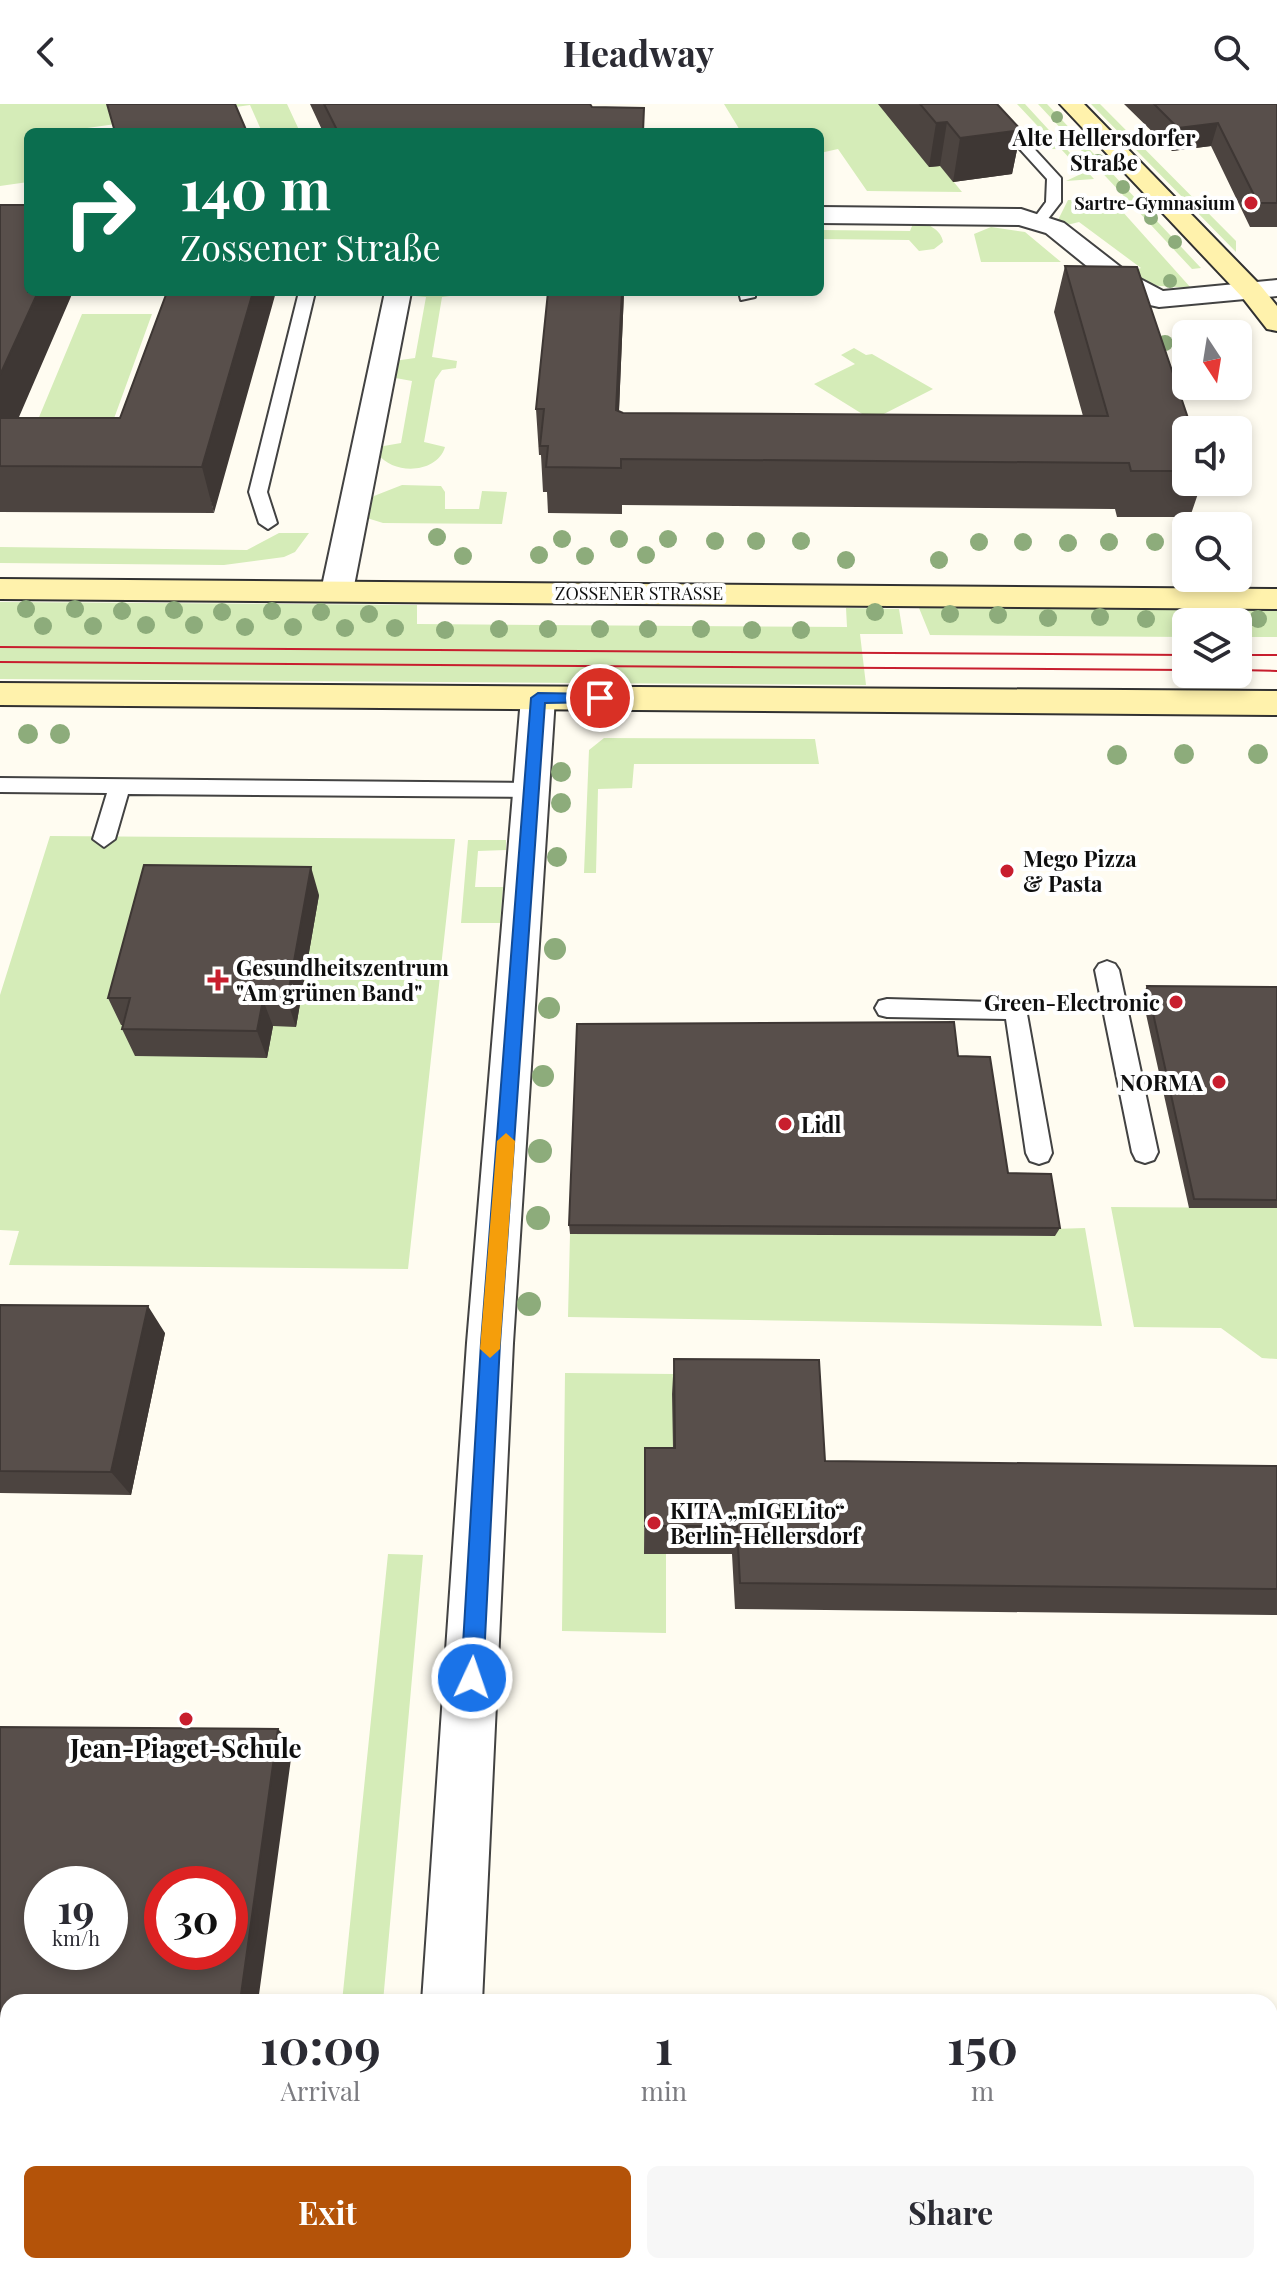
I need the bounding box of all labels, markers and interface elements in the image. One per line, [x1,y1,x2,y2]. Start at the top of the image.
text: Headway [563,28,714,76]
icon: back [24,30,68,74]
icon: search [1209,30,1253,74]
district label: Alte Hellersdorfer Straße [1012,122,1196,177]
text: 140 m [180,150,331,225]
icon: right [48,160,152,264]
place label: Sartre-Gymnasium [1074,191,1236,215]
marker: Sartre-Gymnasium [1242,194,1260,212]
text: Zossener Straße [180,222,441,270]
north arrow [1172,320,1252,400]
map controls [1172,320,1252,688]
button: sound [1172,416,1252,496]
button: search [1172,512,1252,592]
street label: ZOSSENER STRASSE [555,581,723,605]
button: layers [1172,608,1252,688]
pin [566,664,634,732]
icon: arrive [578,676,622,720]
place label: Mego Pizza & Pasta [1023,843,1137,898]
marker: Mego Pizza & Pasta [998,862,1016,880]
place label: Gesundheitszentrum "Am grünen Band" [236,952,449,1007]
marker: Gesundheitszentrum "Am grünen Band" [207,969,229,991]
place label: Green-Electronic [984,987,1160,1017]
marker: Green-Electronic [1167,993,1185,1011]
place label: NORMA [1120,1067,1203,1097]
marker: NORMA [1210,1073,1228,1091]
place label: Lidl [801,1109,842,1139]
marker: Lidl [776,1115,794,1133]
place label: KITA „mIGELito“ Berlin-Hellersdorf [670,1495,862,1550]
marker: KITA „mIGELito“ Berlin-Hellersdorf [645,1514,663,1532]
position arrow [430,1636,514,1720]
marker: Jean-Piaget-Schule [177,1710,195,1728]
place label: Jean-Piaget-Schule [69,1730,302,1765]
speed limit sign: 30 [144,1866,248,1970]
text: 19 [57,1881,95,1934]
text: km/h [52,1924,100,1951]
text: 10:09 [260,2013,381,2077]
text: 1 [655,2013,673,2077]
text: 150 [947,2013,1018,2077]
text: Arrival [280,2073,360,2108]
text: min [641,2073,687,2108]
text: m [971,2073,994,2108]
button: Exit [24,2166,631,2258]
button: Share [647,2166,1254,2258]

